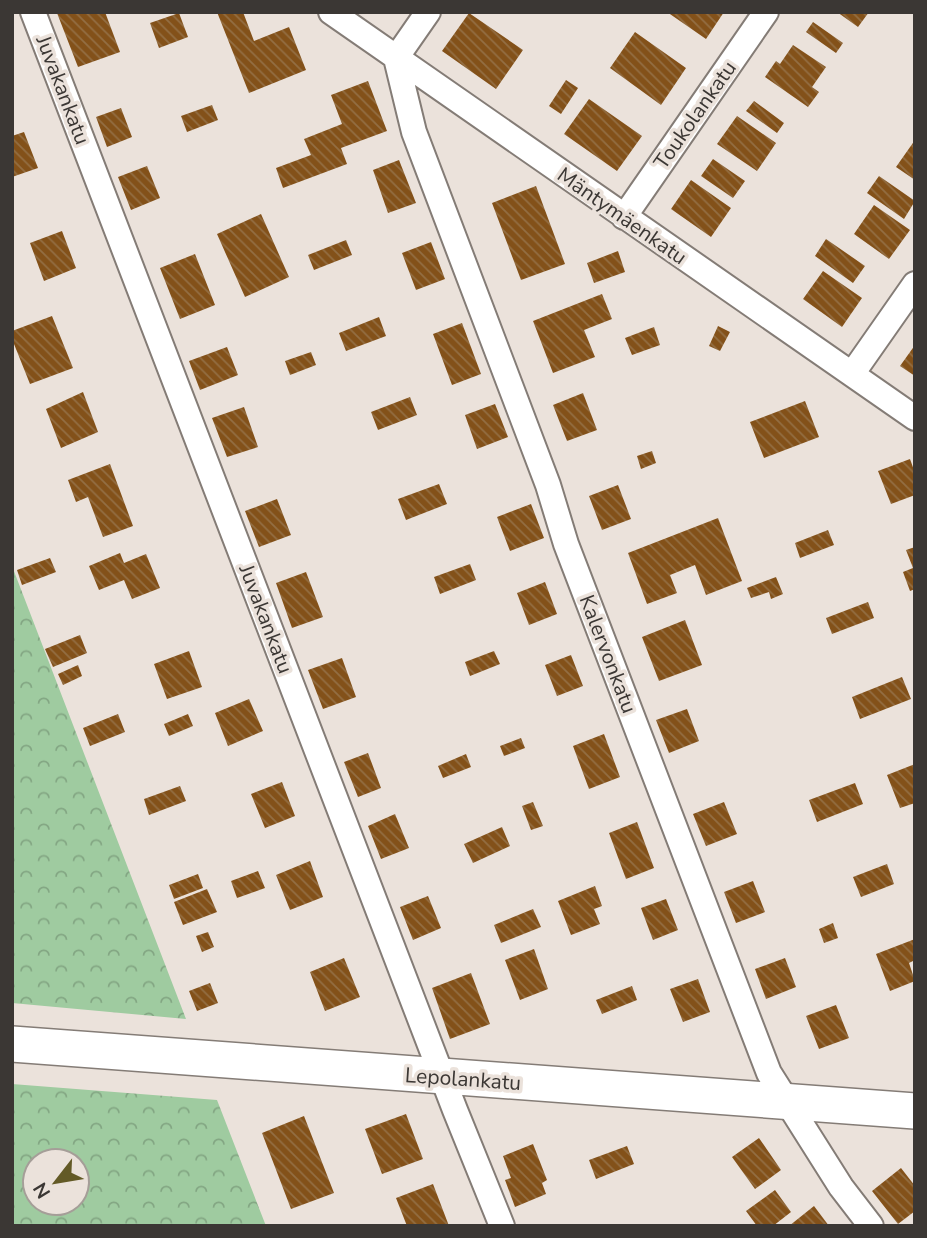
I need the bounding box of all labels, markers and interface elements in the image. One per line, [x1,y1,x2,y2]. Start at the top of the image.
street label: Juvakankatu [29,31,97,148]
street label: Toukolankatu [647,55,743,175]
street label: Mäntymäenkatu [552,161,692,271]
street label: Juvakankatu [232,560,300,677]
street label: Kalervonkatu [573,591,643,717]
street label: Lepolankatu [404,1061,522,1097]
north arrow [21,1147,91,1217]
text: N [27,1177,57,1203]

